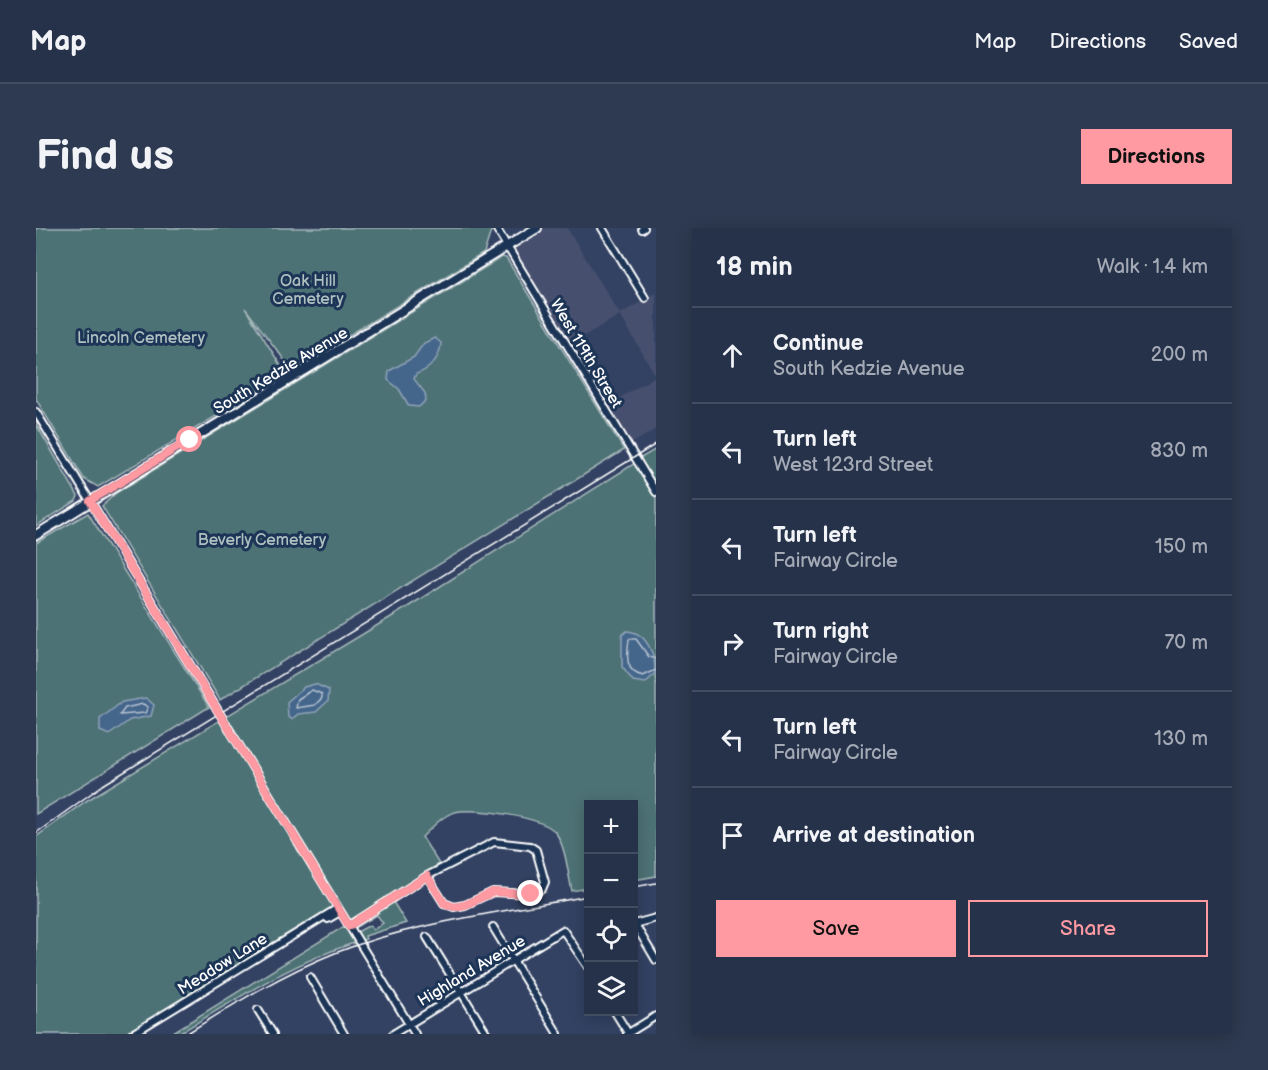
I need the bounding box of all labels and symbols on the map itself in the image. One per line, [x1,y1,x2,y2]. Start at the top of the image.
park label: Oak Hill Cemetery [272,272,344,309]
street label: West 119th Street [546,296,626,412]
street label: South Kedzie Avenue [210,323,352,419]
park label: Lincoln Cemetery [77,329,206,348]
route start [176,426,202,452]
park label: Beverly Cemetery [198,531,327,550]
route end [517,880,543,906]
street label: Meadow Lane [175,929,271,999]
street label: Highland Avenue [414,931,529,1011]

